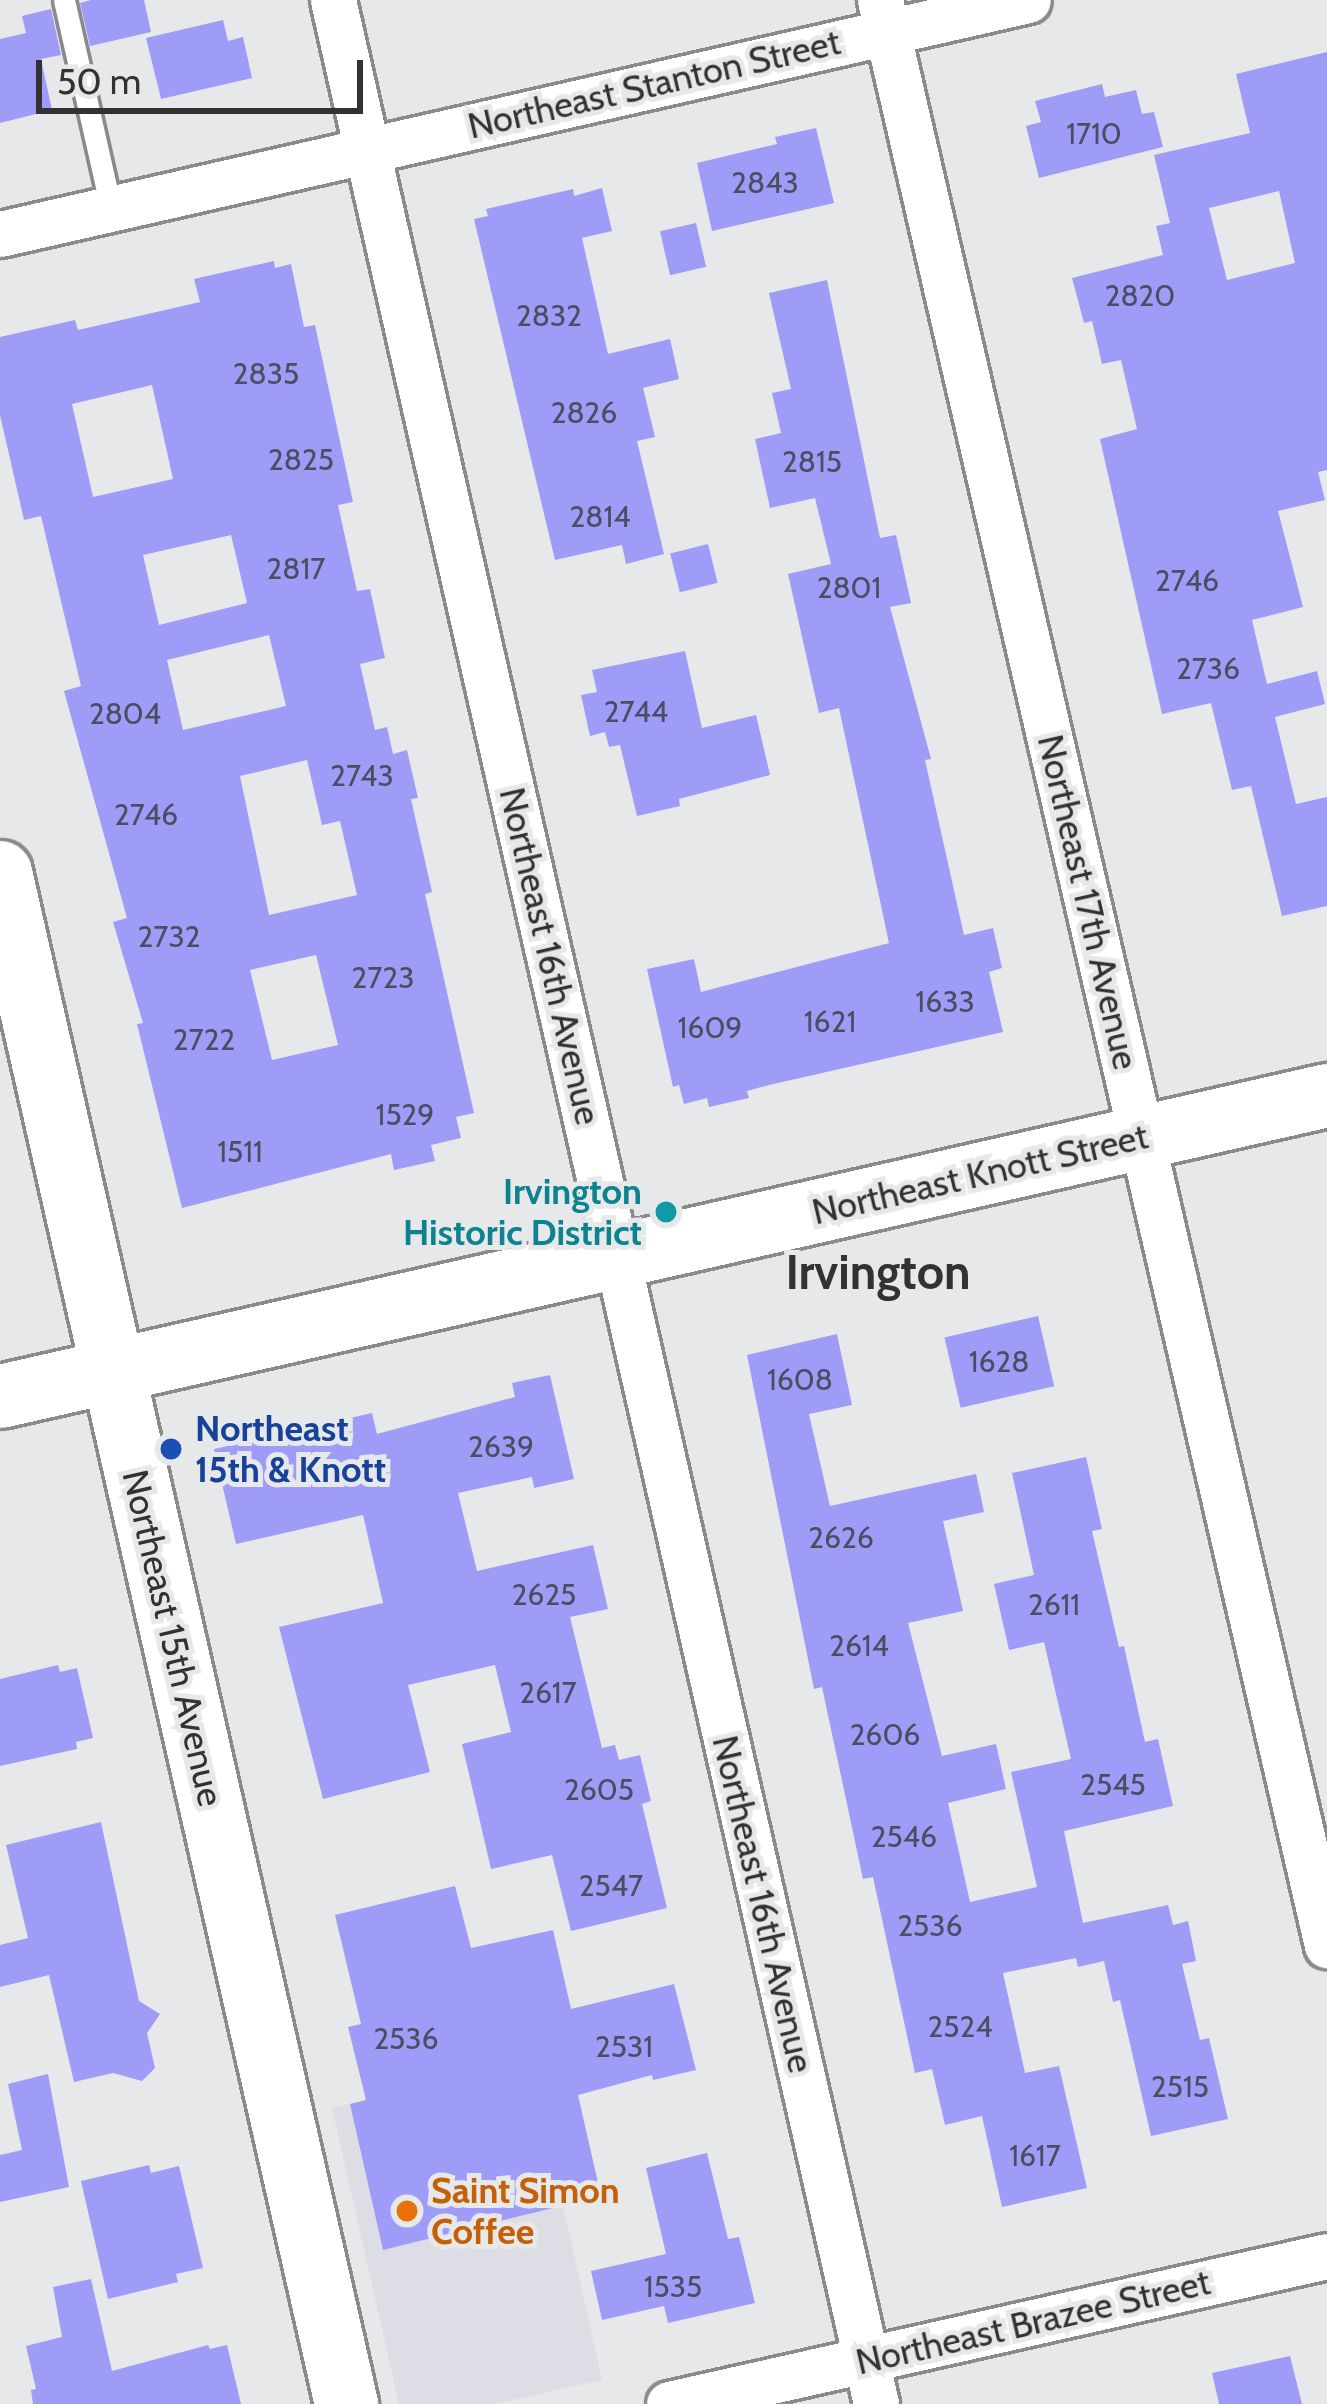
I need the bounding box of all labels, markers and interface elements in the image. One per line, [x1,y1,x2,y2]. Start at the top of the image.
street label: Northeast Stanton Street [464,20,844,148]
scale bar [42,36,369,110]
text: 50 m [57,59,141,103]
house number: 1710 [1066,116,1122,152]
house number: 2843 [731,165,799,201]
house number: 2820 [1105,278,1175,314]
house number: 2832 [516,298,582,334]
house number: 2835 [233,356,299,392]
house number: 2826 [551,395,617,431]
house number: 2825 [268,442,334,478]
house number: 2815 [782,444,842,480]
house number: 2814 [569,499,631,535]
house number: 2817 [267,551,325,587]
house number: 2746 [1155,563,1219,599]
house number: 2801 [817,570,881,606]
house number: 2736 [1176,651,1240,687]
house number: 2744 [604,694,668,730]
house number: 2804 [89,696,161,732]
street label: Northeast 17th Avenue [1028,730,1148,1074]
house number: 2743 [330,758,394,794]
street label: Northeast 16th Avenue [490,783,610,1129]
house number: 2746 [114,797,178,833]
house number: 2732 [138,919,200,955]
house number: 2723 [352,960,414,996]
house number: 1633 [915,984,975,1020]
house number: 1621 [804,1004,856,1040]
house number: 1609 [678,1010,742,1046]
house number: 2722 [173,1022,235,1058]
house number: 1529 [376,1097,434,1133]
street label: Northeast Knott Street [808,1114,1152,1234]
house number: 1511 [217,1134,263,1170]
place label: Irvington Historic District [403,1169,642,1254]
marker: Irvington Historic District [653,1199,679,1225]
district label: Irvington [785,1244,971,1302]
house number: 1628 [969,1344,1029,1380]
house number: 1608 [767,1362,833,1398]
place label: Northeast 15th & Knott [195,1406,386,1491]
house number: 2639 [468,1429,534,1465]
marker: Northeast 15th & Knott [158,1436,184,1462]
street label: Northeast 15th Avenue [113,1466,233,1810]
house number: 2626 [808,1520,874,1556]
house number: 2625 [512,1577,576,1613]
house number: 2611 [1028,1587,1080,1623]
house number: 2614 [829,1628,889,1664]
house number: 2617 [519,1675,577,1711]
house number: 2606 [850,1717,920,1753]
street label: Northeast 16th Avenue [703,1731,823,2077]
house number: 2545 [1080,1767,1146,1803]
house number: 2605 [564,1772,634,1808]
house number: 2546 [871,1819,937,1855]
house number: 2547 [579,1868,643,1904]
house number: 2536 [897,1908,963,1944]
house number: 2524 [927,2009,993,2045]
house number: 2536 [373,2021,439,2057]
house number: 2531 [595,2029,653,2065]
house number: 2515 [1151,2069,1209,2105]
house number: 1617 [1009,2138,1061,2174]
place label: Saint Simon Coffee [431,2168,620,2253]
marker: Saint Simon Coffee [394,2198,420,2224]
street label: Northeast Brazee Street [852,2260,1214,2384]
house number: 1535 [644,2269,702,2305]

